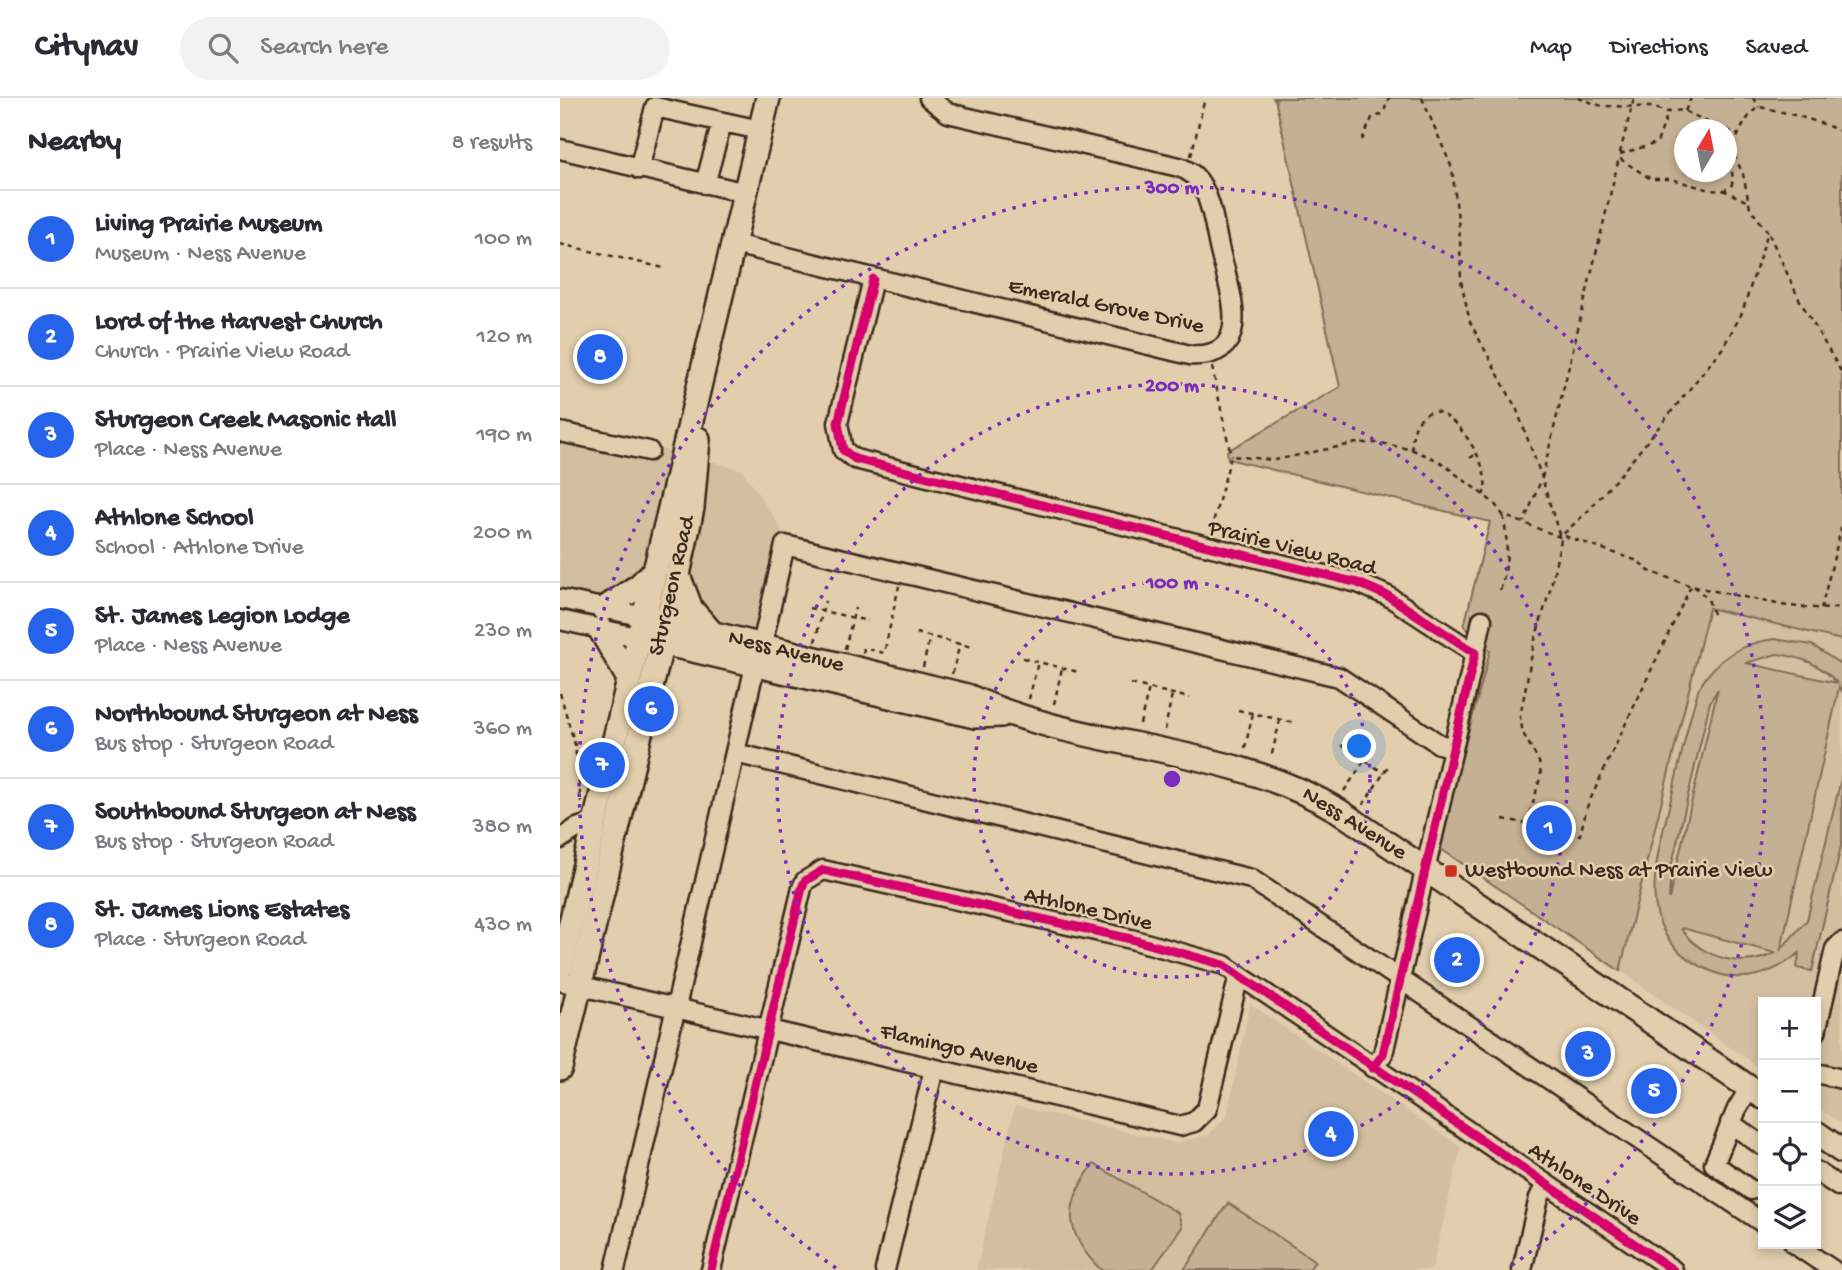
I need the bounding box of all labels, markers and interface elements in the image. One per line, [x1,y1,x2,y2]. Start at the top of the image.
search box [180,17,670,80]
text: Citynav [35,29,138,67]
icon: search [204,29,242,67]
text: Search here [260,33,388,64]
text: Map [1530,34,1572,63]
text: Directions [1610,34,1708,63]
text: Saved [1746,34,1807,63]
north arrow [1674,119,1737,182]
text: Nearby [28,126,121,161]
text: 8 results [452,130,532,157]
text: 300 m [1144,177,1199,202]
text: Living Prairie Museum [95,210,323,241]
text: 1 [46,226,56,253]
text: 100 m [475,226,532,253]
text: Museum · Ness Avenue [95,241,306,268]
street label: Emerald Grove Drive [1006,273,1208,341]
text: Lord of the Harvest Church [95,308,382,339]
text: 2 [45,324,57,351]
text: 120 m [477,324,532,351]
pin: 8 [577,331,623,383]
text: Church · Prairie View Road [95,339,349,366]
text: 200 m [1145,375,1199,400]
text: Sturgeon Creek Masonic Hall [95,406,396,437]
text: 3 [45,422,57,449]
text: 190 m [476,422,532,449]
text: Place · Ness Avenue [95,437,282,464]
text: Athlone School [95,504,254,535]
street label: Sturgeon Road [644,512,703,658]
street label: Prairie View Road [1204,515,1380,583]
text: 4 [46,520,56,547]
text: 200 m [473,520,532,547]
text: School · Athlone Drive [95,535,304,562]
text: 100 m [1145,572,1198,597]
text: St. James Legion Lodge [95,602,350,633]
text: 5 [45,618,57,645]
text: 230 m [474,618,532,645]
street label: Ness Avenue [725,625,848,680]
text: Place · Ness Avenue [95,633,282,660]
pin: 6 [628,683,674,735]
text: Northbound Sturgeon at Ness [95,700,417,731]
text: 6 [45,716,57,743]
text: 360 m [474,716,532,743]
your location [1342,729,1376,763]
text: Bus stop · Sturgeon Road [95,731,333,758]
pin: 7 [579,739,625,791]
centre of rings [1160,767,1184,791]
street label: Ness Avenue [1297,781,1412,867]
text: Southbound Sturgeon at Ness [95,798,416,829]
pin: 1 [1526,802,1572,854]
text: 7 [45,814,57,841]
text: 380 m [473,814,532,841]
text: Bus stop · Sturgeon Road [95,829,333,856]
place label: Westbound Ness at Prairie View [1465,858,1773,885]
marker: Westbound Ness at Prairie View [1443,863,1459,879]
street label: Athlone Drive [1021,882,1156,938]
text: St. James Lions Estates [95,896,349,927]
text: 8 [45,912,57,939]
text: 430 m [474,912,532,939]
text: Place · Sturgeon Road [95,927,306,954]
pin: 2 [1434,934,1480,986]
map controls [1758,997,1821,1249]
button: + [1758,997,1821,1060]
street label: Flamingo Avenue [876,1018,1042,1082]
pin: 3 [1565,1028,1611,1080]
button: − [1758,1060,1821,1123]
pin: 5 [1631,1065,1677,1117]
pin: 4 [1308,1108,1354,1160]
button: locate [1758,1123,1821,1186]
street label: Athlone Drive [1522,1137,1647,1233]
button: layers [1758,1186,1821,1249]

